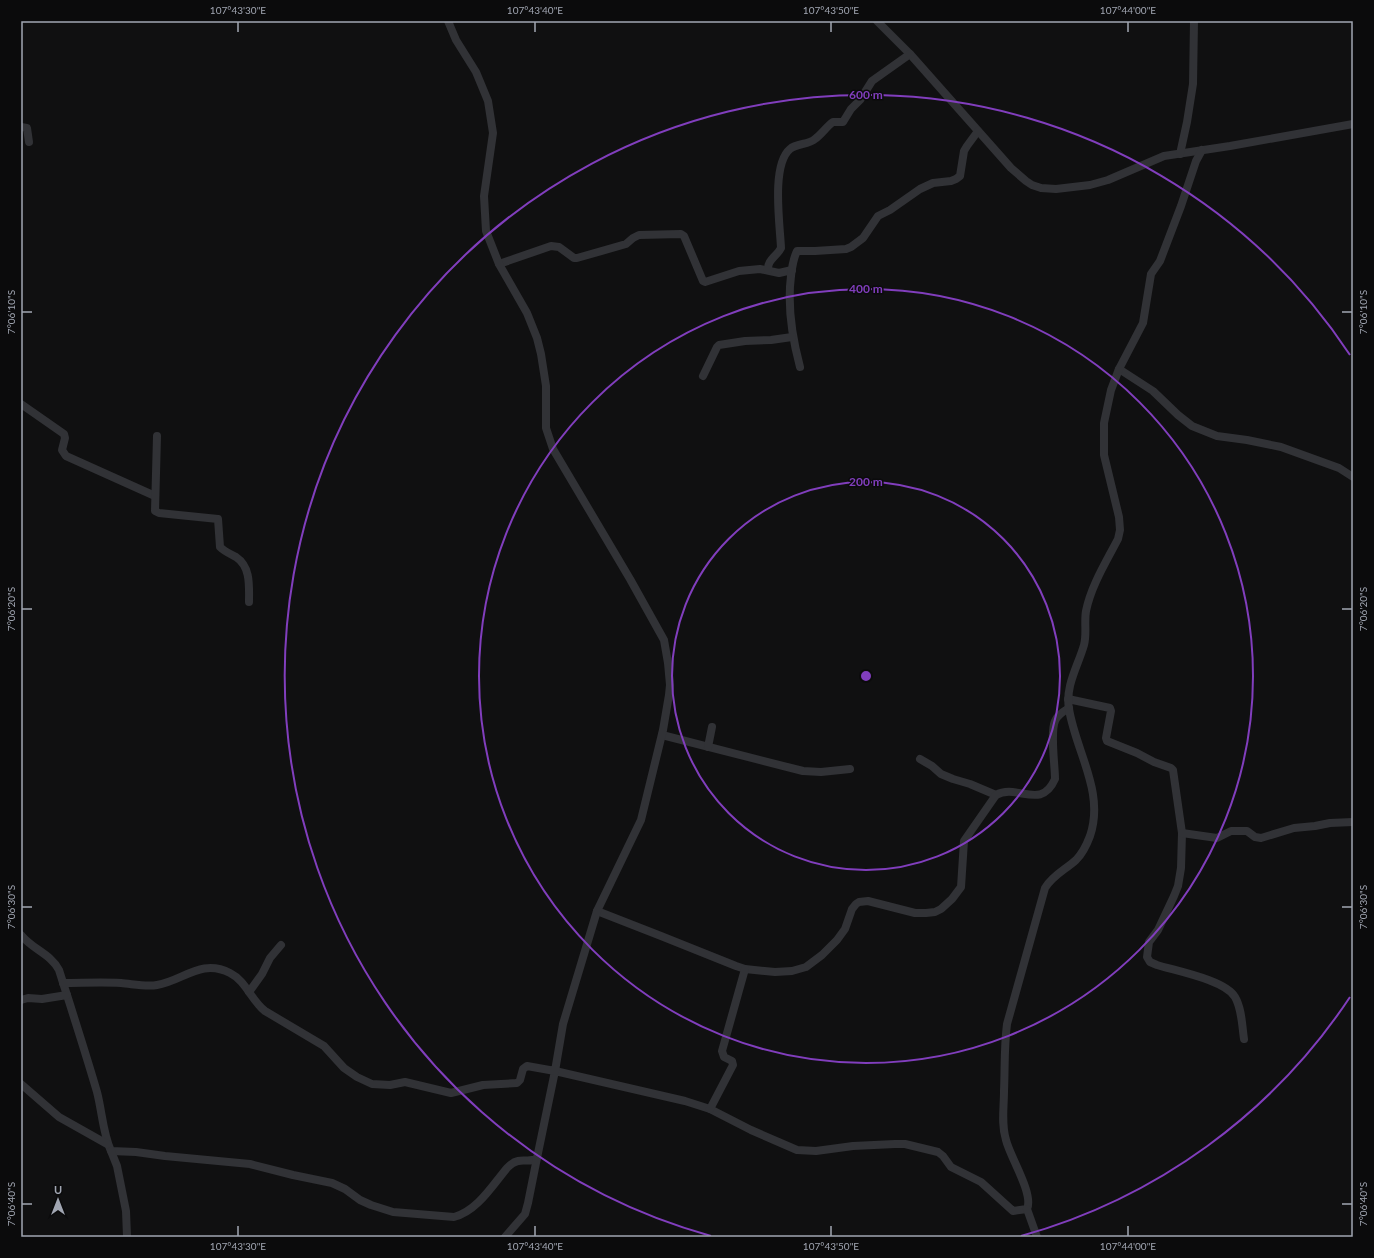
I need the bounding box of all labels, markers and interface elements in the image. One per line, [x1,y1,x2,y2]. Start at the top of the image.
text: 107°43'30"E [210,4,266,16]
text: 107°43'40"E [507,4,563,16]
text: 107°43'50"E [803,4,859,16]
text: 107°44'00"E [1100,4,1156,16]
text: 600 m [849,87,883,102]
text: 400 m [849,281,883,296]
text: 7°06'10"S [5,290,17,334]
text: 7°06'10"S [1357,290,1369,334]
text: 200 m [849,474,883,489]
text: 7°06'20"S [5,587,17,631]
text: 7°06'20"S [1357,587,1369,631]
centre of rings [859,669,873,683]
text: 7°06'30"S [5,885,17,929]
text: 7°06'30"S [1357,885,1369,929]
north arrow [38,1180,78,1220]
text: 7°06'40"S [5,1182,17,1226]
text: 7°06'40"S [1357,1182,1369,1226]
text: U [54,1183,62,1196]
text: 107°43'30"E [210,1240,266,1252]
text: 107°43'40"E [507,1240,563,1252]
text: 107°43'50"E [803,1240,859,1252]
text: 107°44'00"E [1100,1240,1156,1252]

